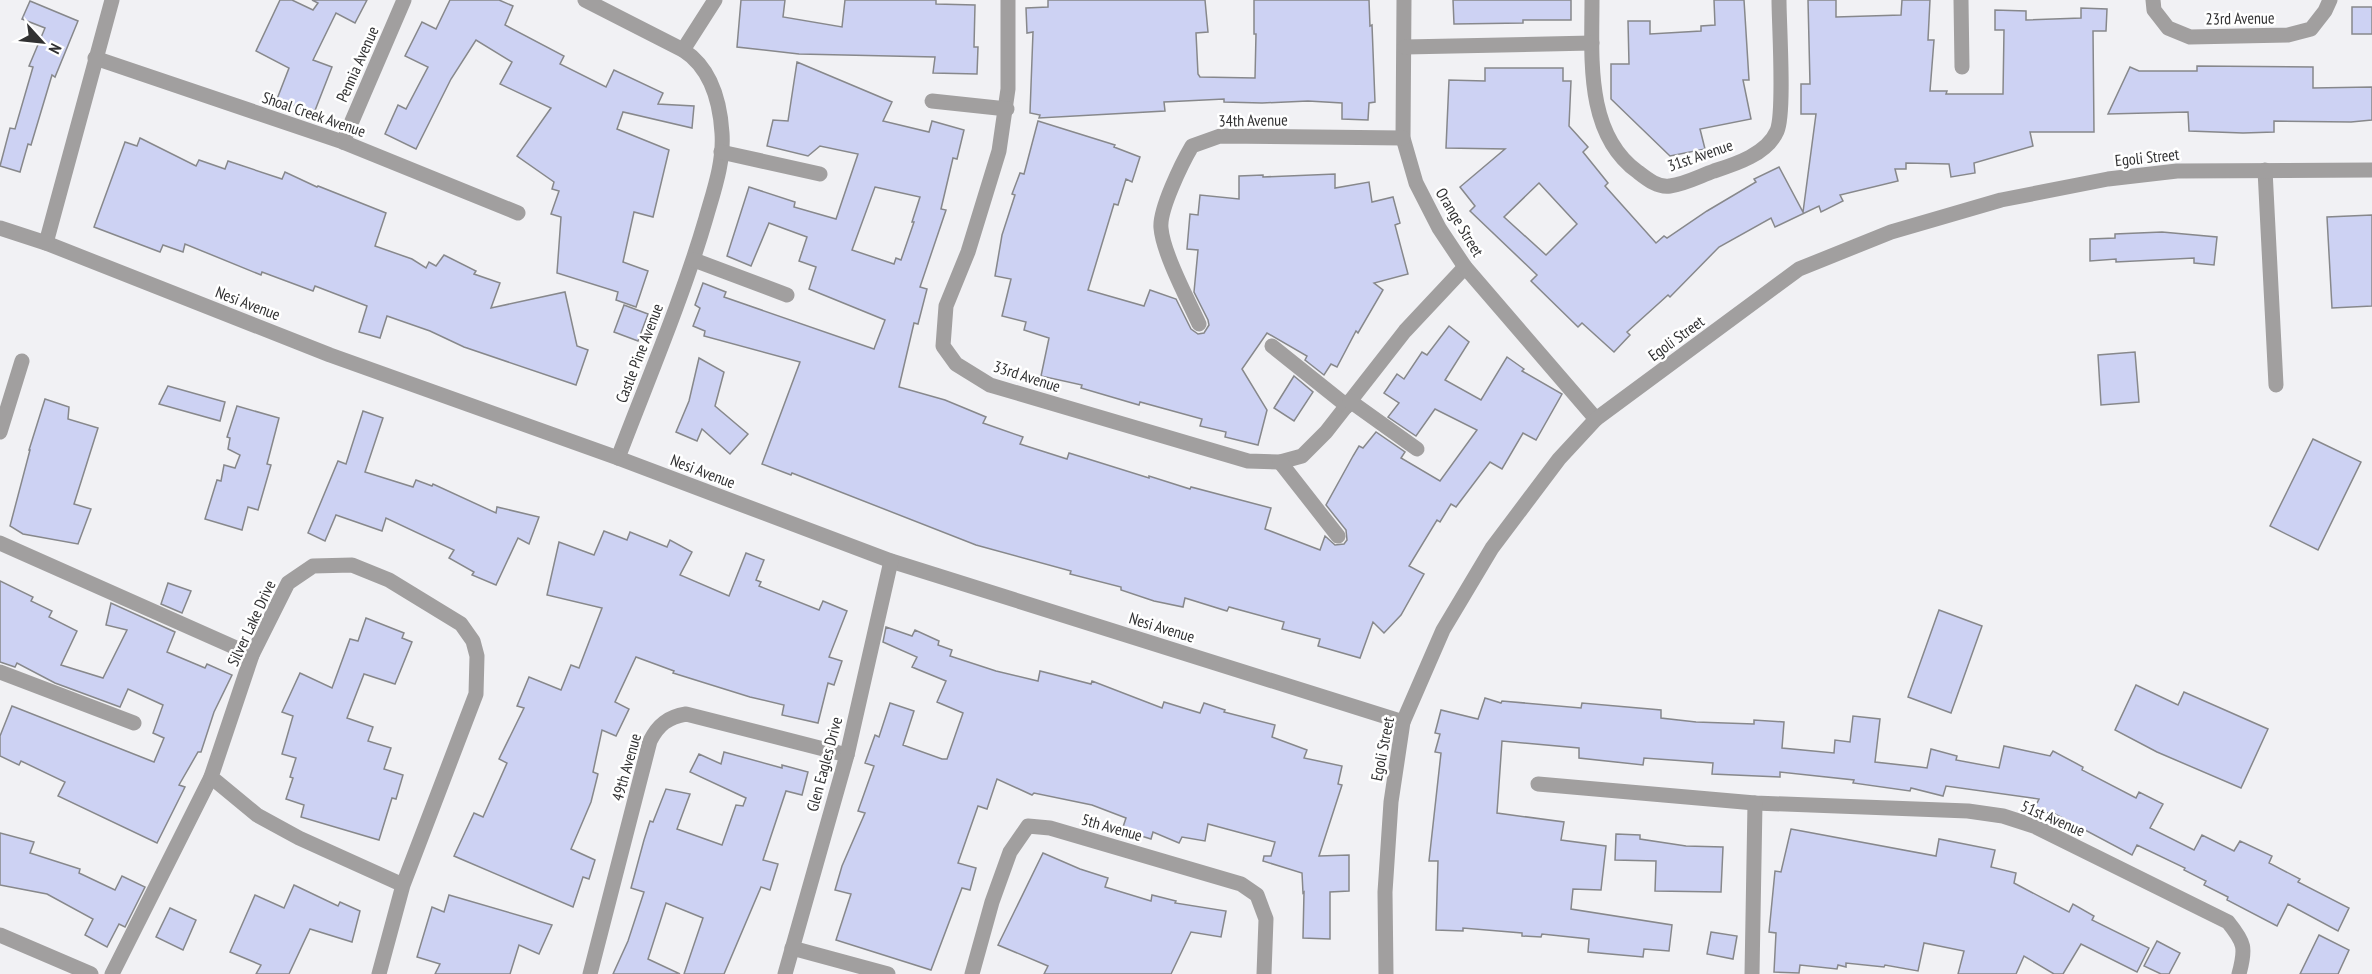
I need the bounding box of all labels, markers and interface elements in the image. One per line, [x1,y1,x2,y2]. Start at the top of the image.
street label: 23rd Avenue [2205,7,2275,29]
north arrow [12,12,72,72]
street label: Pennia Avenue [331,23,383,105]
text: N [44,40,66,57]
street label: Shoal Creek Avenue [260,87,368,141]
street label: 34th Avenue [1218,109,1288,131]
street label: 31st Avenue [1665,135,1735,175]
street label: Egoli Street [2114,144,2181,170]
street label: Orange Street [1432,184,1489,261]
street label: Nesi Avenue [213,282,283,324]
street label: Castle Pine Avenue [611,300,667,406]
street label: Egoli Street [1644,311,1708,365]
street label: 33rd Avenue [991,356,1063,396]
street label: Nesi Avenue [668,450,738,492]
street label: Silver Lake Drive [222,577,280,669]
street label: Nesi Avenue [1127,608,1197,646]
street label: Glen Eagles Drive [802,715,846,813]
street label: Egoli Street [1366,715,1398,783]
street label: 49th Avenue [607,731,645,803]
street label: 51st Avenue [2018,796,2088,840]
street label: 5th Avenue [1079,809,1145,845]

